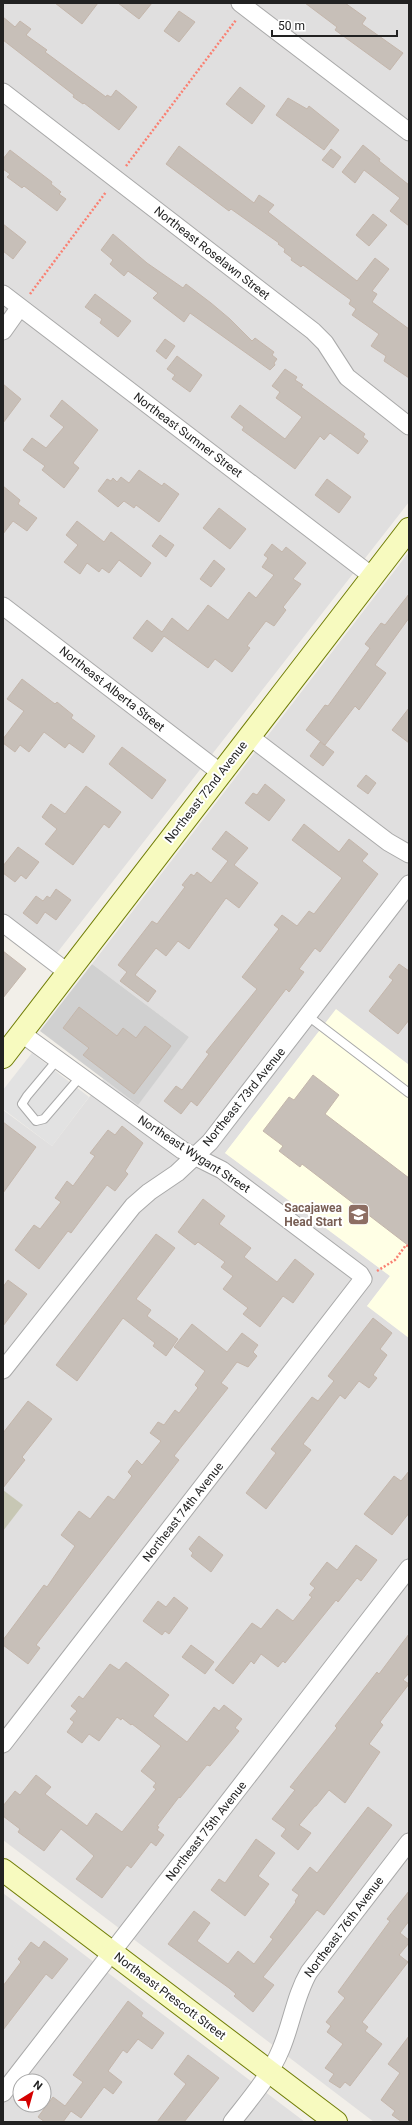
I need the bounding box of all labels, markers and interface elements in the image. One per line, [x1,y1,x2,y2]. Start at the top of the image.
scale bar [272,12,397,38]
text: 50 m [278,19,305,33]
street label: Northeast Roselawn Street [151,204,273,303]
street label: Northeast Sumner Street [131,390,245,480]
street label: Northeast Alberta Street [57,644,167,734]
street label: Northeast 72nd Avenue [162,738,250,846]
street label: Northeast 73rd Avenue [200,1045,288,1149]
street label: Northeast Wygant Street [135,1112,253,1196]
place label: Sacajawea Head Start [284,1201,343,1229]
school or university icon: Sacajawea Head Start [345,1202,371,1228]
street label: Northeast 74th Avenue [140,1459,226,1565]
street label: Northeast 75th Avenue [163,1778,249,1884]
street label: Northeast 76th Avenue [302,1874,386,1980]
street label: Northeast Prescott Street [111,1949,229,2043]
north arrow [12,2073,52,2113]
text: N [31,2078,45,2093]

